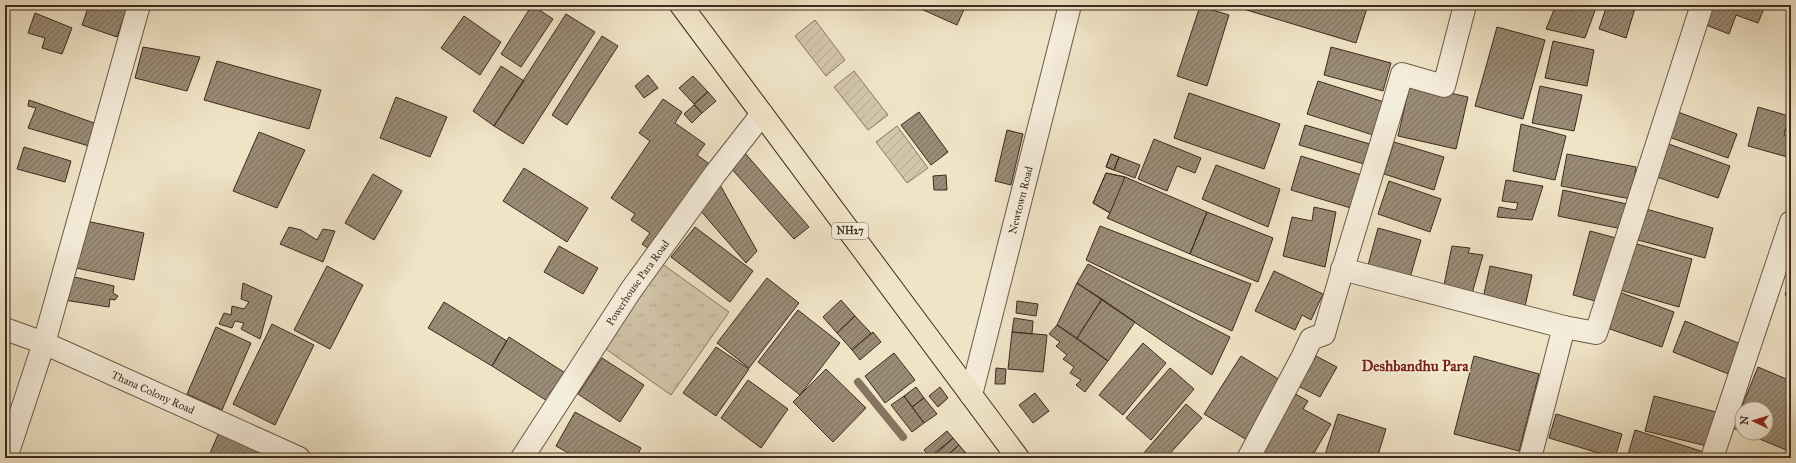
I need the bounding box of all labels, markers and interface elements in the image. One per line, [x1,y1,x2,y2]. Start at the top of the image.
street label: Newtown Road [1006,164,1035,235]
road number: NH27 [832,223,868,239]
street label: Powerhouse Para Road [603,237,672,328]
district label: Deshbandhu Para [1361,357,1469,375]
street label: Thana Colony Road [109,368,197,417]
north arrow [1734,401,1774,441]
text: N [1738,415,1751,425]

